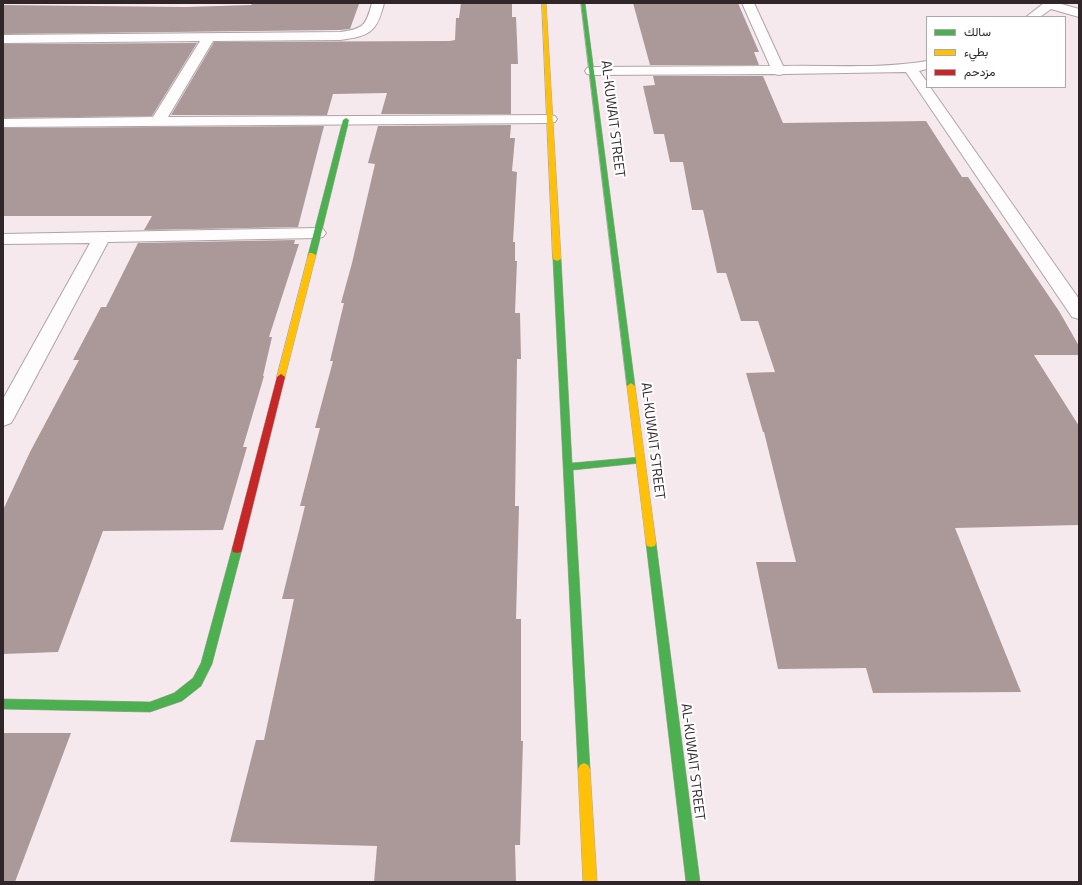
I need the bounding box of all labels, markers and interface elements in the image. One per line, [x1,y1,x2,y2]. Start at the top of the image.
legend [926,16,1066,88]
text: سالك [964,22,991,41]
text: بطيء [964,42,988,61]
street label: AL-KUWAIT STREET [596,59,628,179]
text: مزدحم [964,62,995,81]
street label: AL-KUWAIT STREET [636,381,668,501]
street label: AL-KUWAIT STREET [676,702,708,822]

